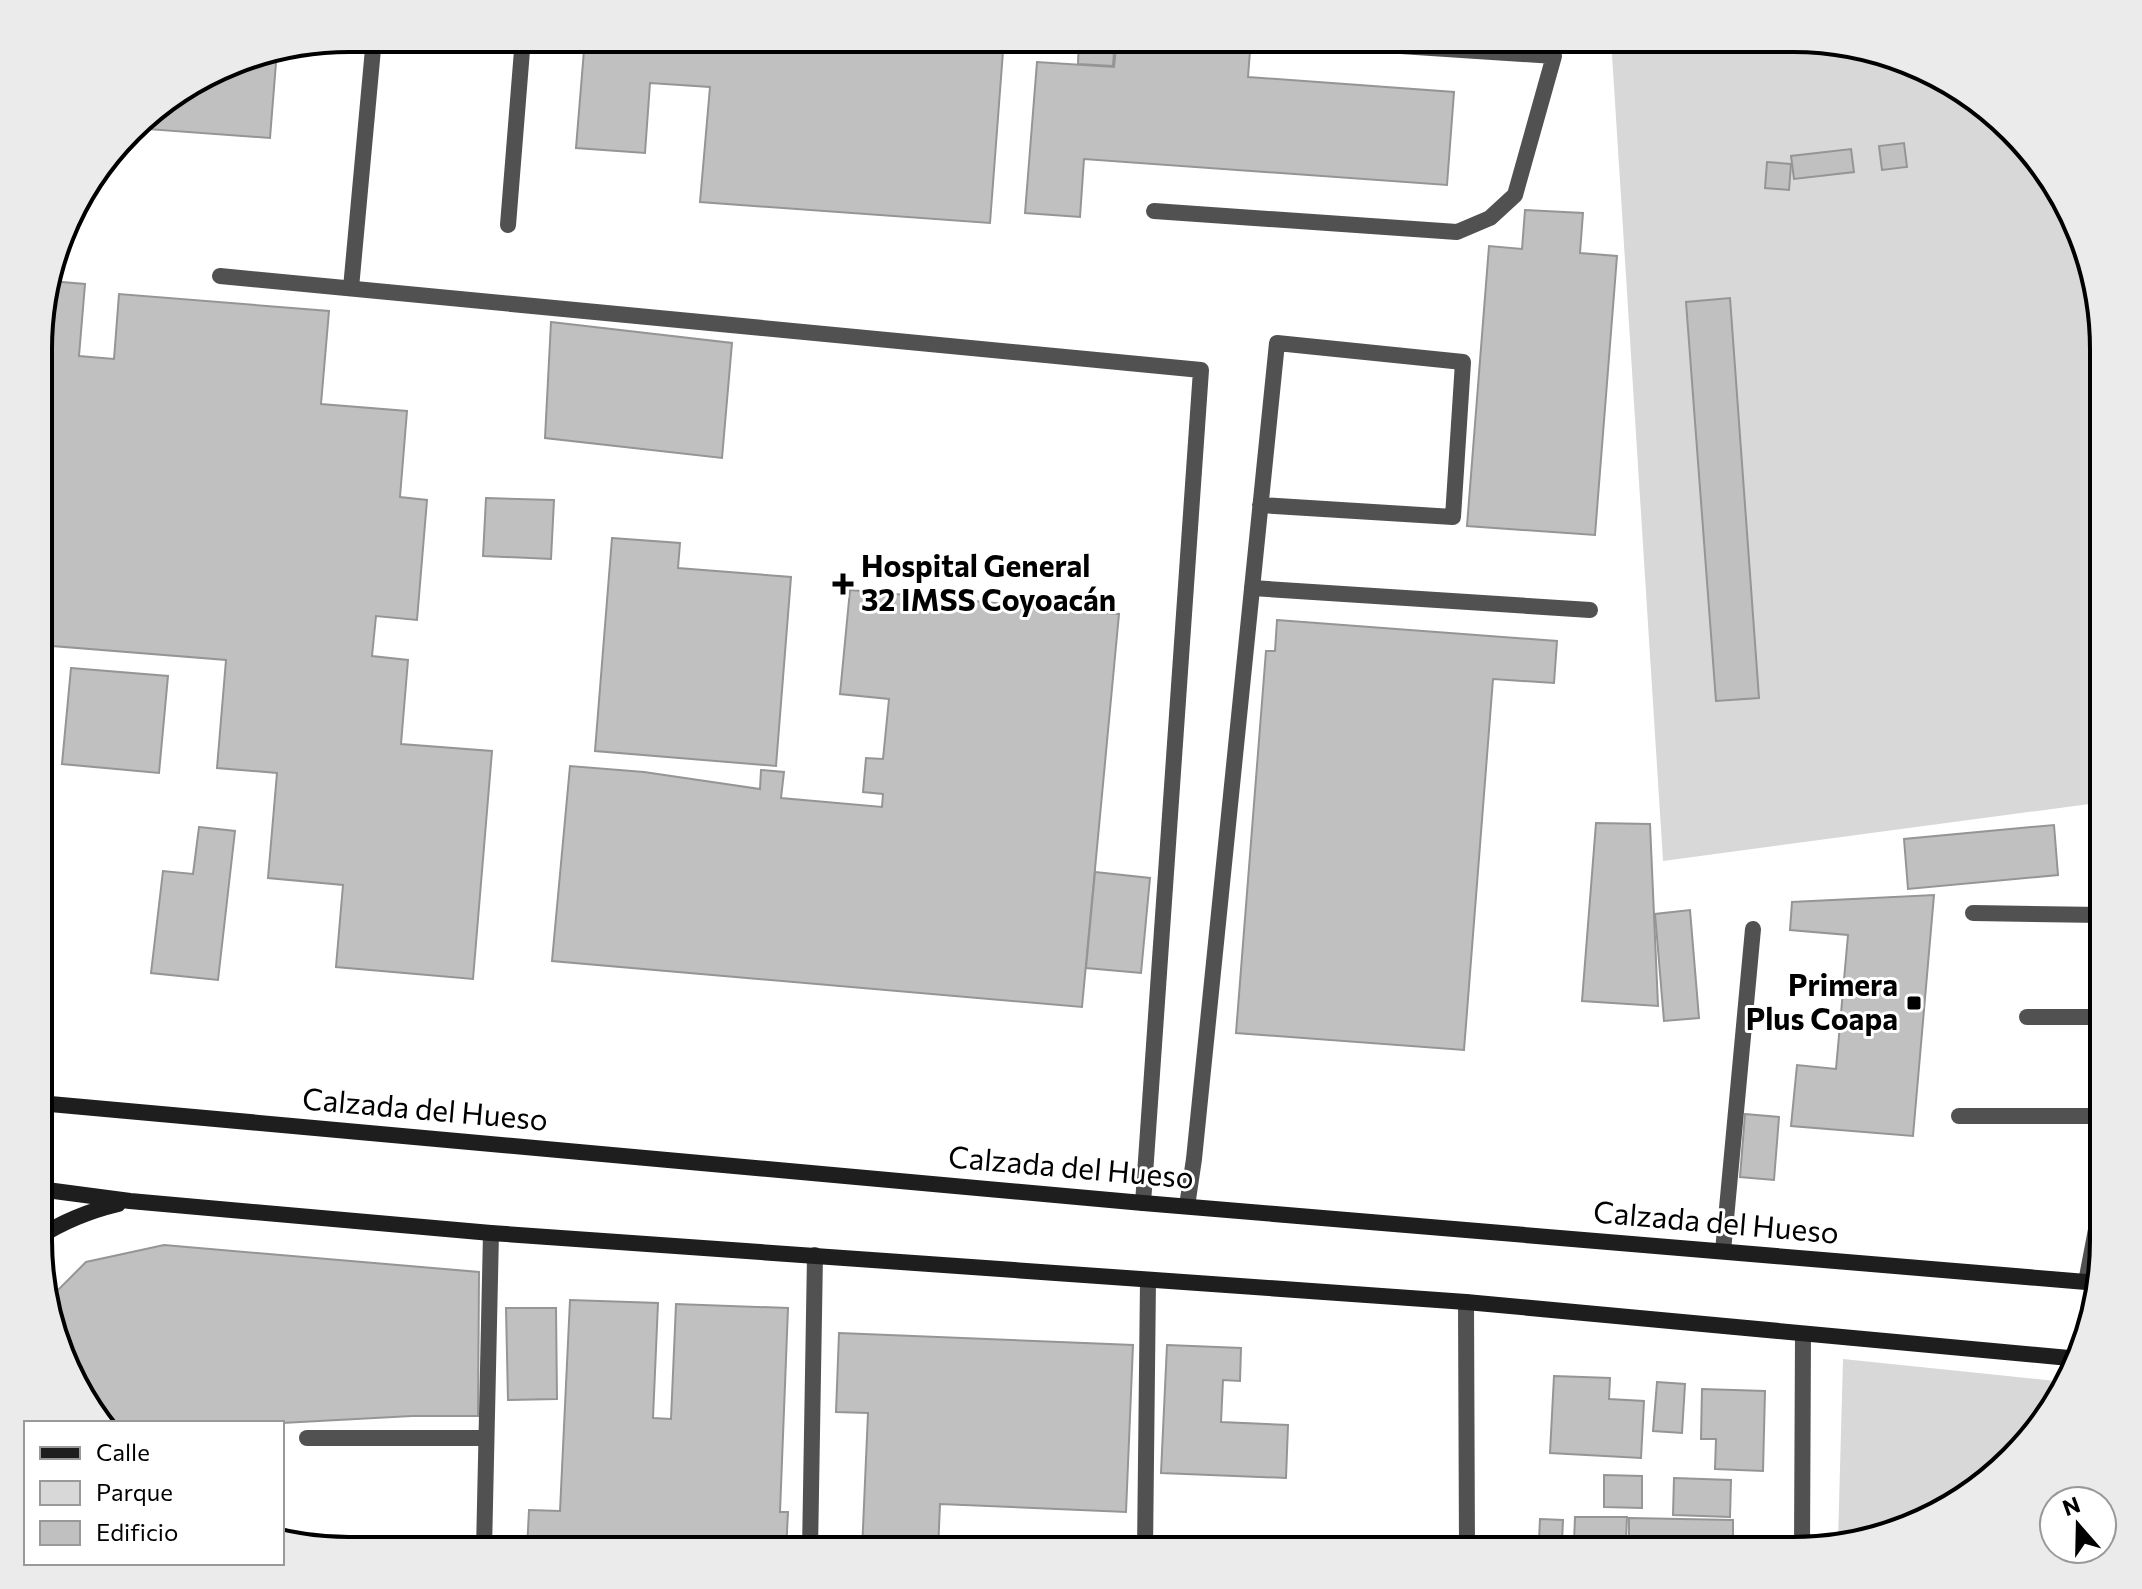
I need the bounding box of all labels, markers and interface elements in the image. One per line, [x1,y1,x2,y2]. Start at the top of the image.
place label: Hospital General 32 IMSS Coyoacán [861,546,1116,617]
marker: Hospital General 32 IMSS Coyoacán [832,573,854,595]
place label: Primera Plus Coapa [1746,965,1898,1036]
marker: Primera Plus Coapa [1905,994,1923,1012]
street label: Calzada del Hueso [301,1078,550,1137]
street label: Calzada del Hueso [947,1136,1196,1195]
street label: Calzada del Hueso [1592,1191,1841,1250]
legend [24,1421,284,1565]
text: Calle [96,1437,150,1466]
text: Parque [96,1477,173,1506]
north arrow [2038,1485,2118,1565]
text: N [2059,1490,2083,1521]
text: Edificio [96,1517,178,1546]

